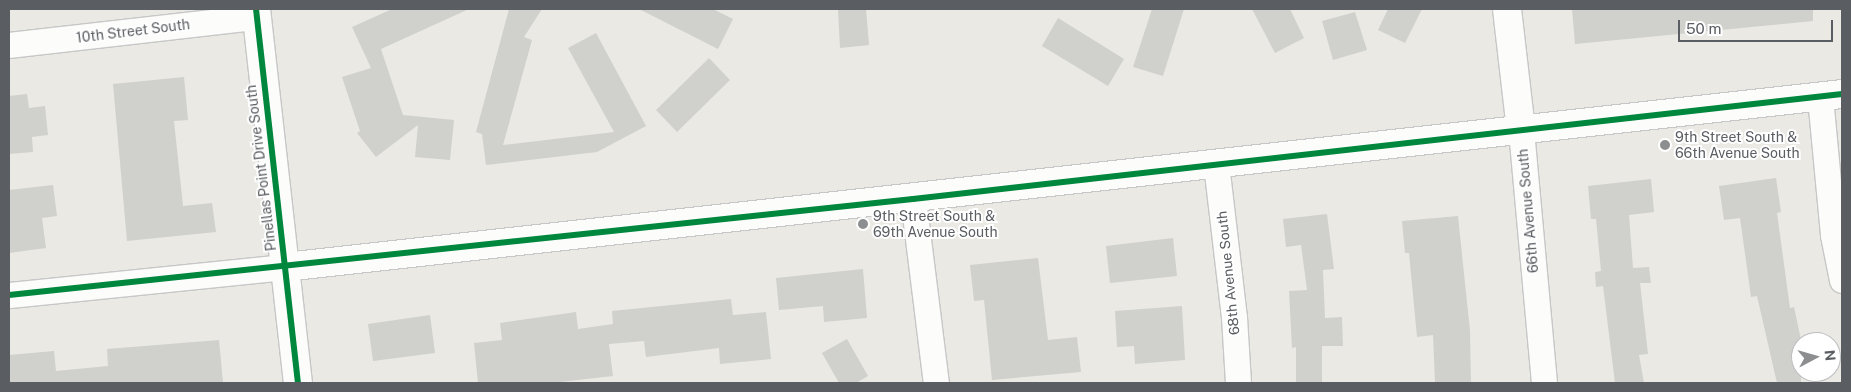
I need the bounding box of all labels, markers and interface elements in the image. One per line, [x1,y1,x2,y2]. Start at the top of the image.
scale bar [1681,10,1836,42]
street label: 10th Street South [75,16,191,46]
text: 50 m [1686,20,1721,37]
street label: Pinellas Point Drive South [242,84,280,252]
place label: 9th Street South & 66th Avenue South [1675,129,1800,162]
marker: 9th Street South & 66th Avenue South [1659,139,1671,151]
street label: 66th Avenue South [1514,148,1542,274]
place label: 9th Street South & 69th Avenue South [873,208,998,240]
street label: 68th Avenue South [1213,210,1243,336]
marker: 9th Street South & 69th Avenue South [857,218,869,230]
north arrow [1791,332,1841,382]
text: N [1821,349,1838,362]

